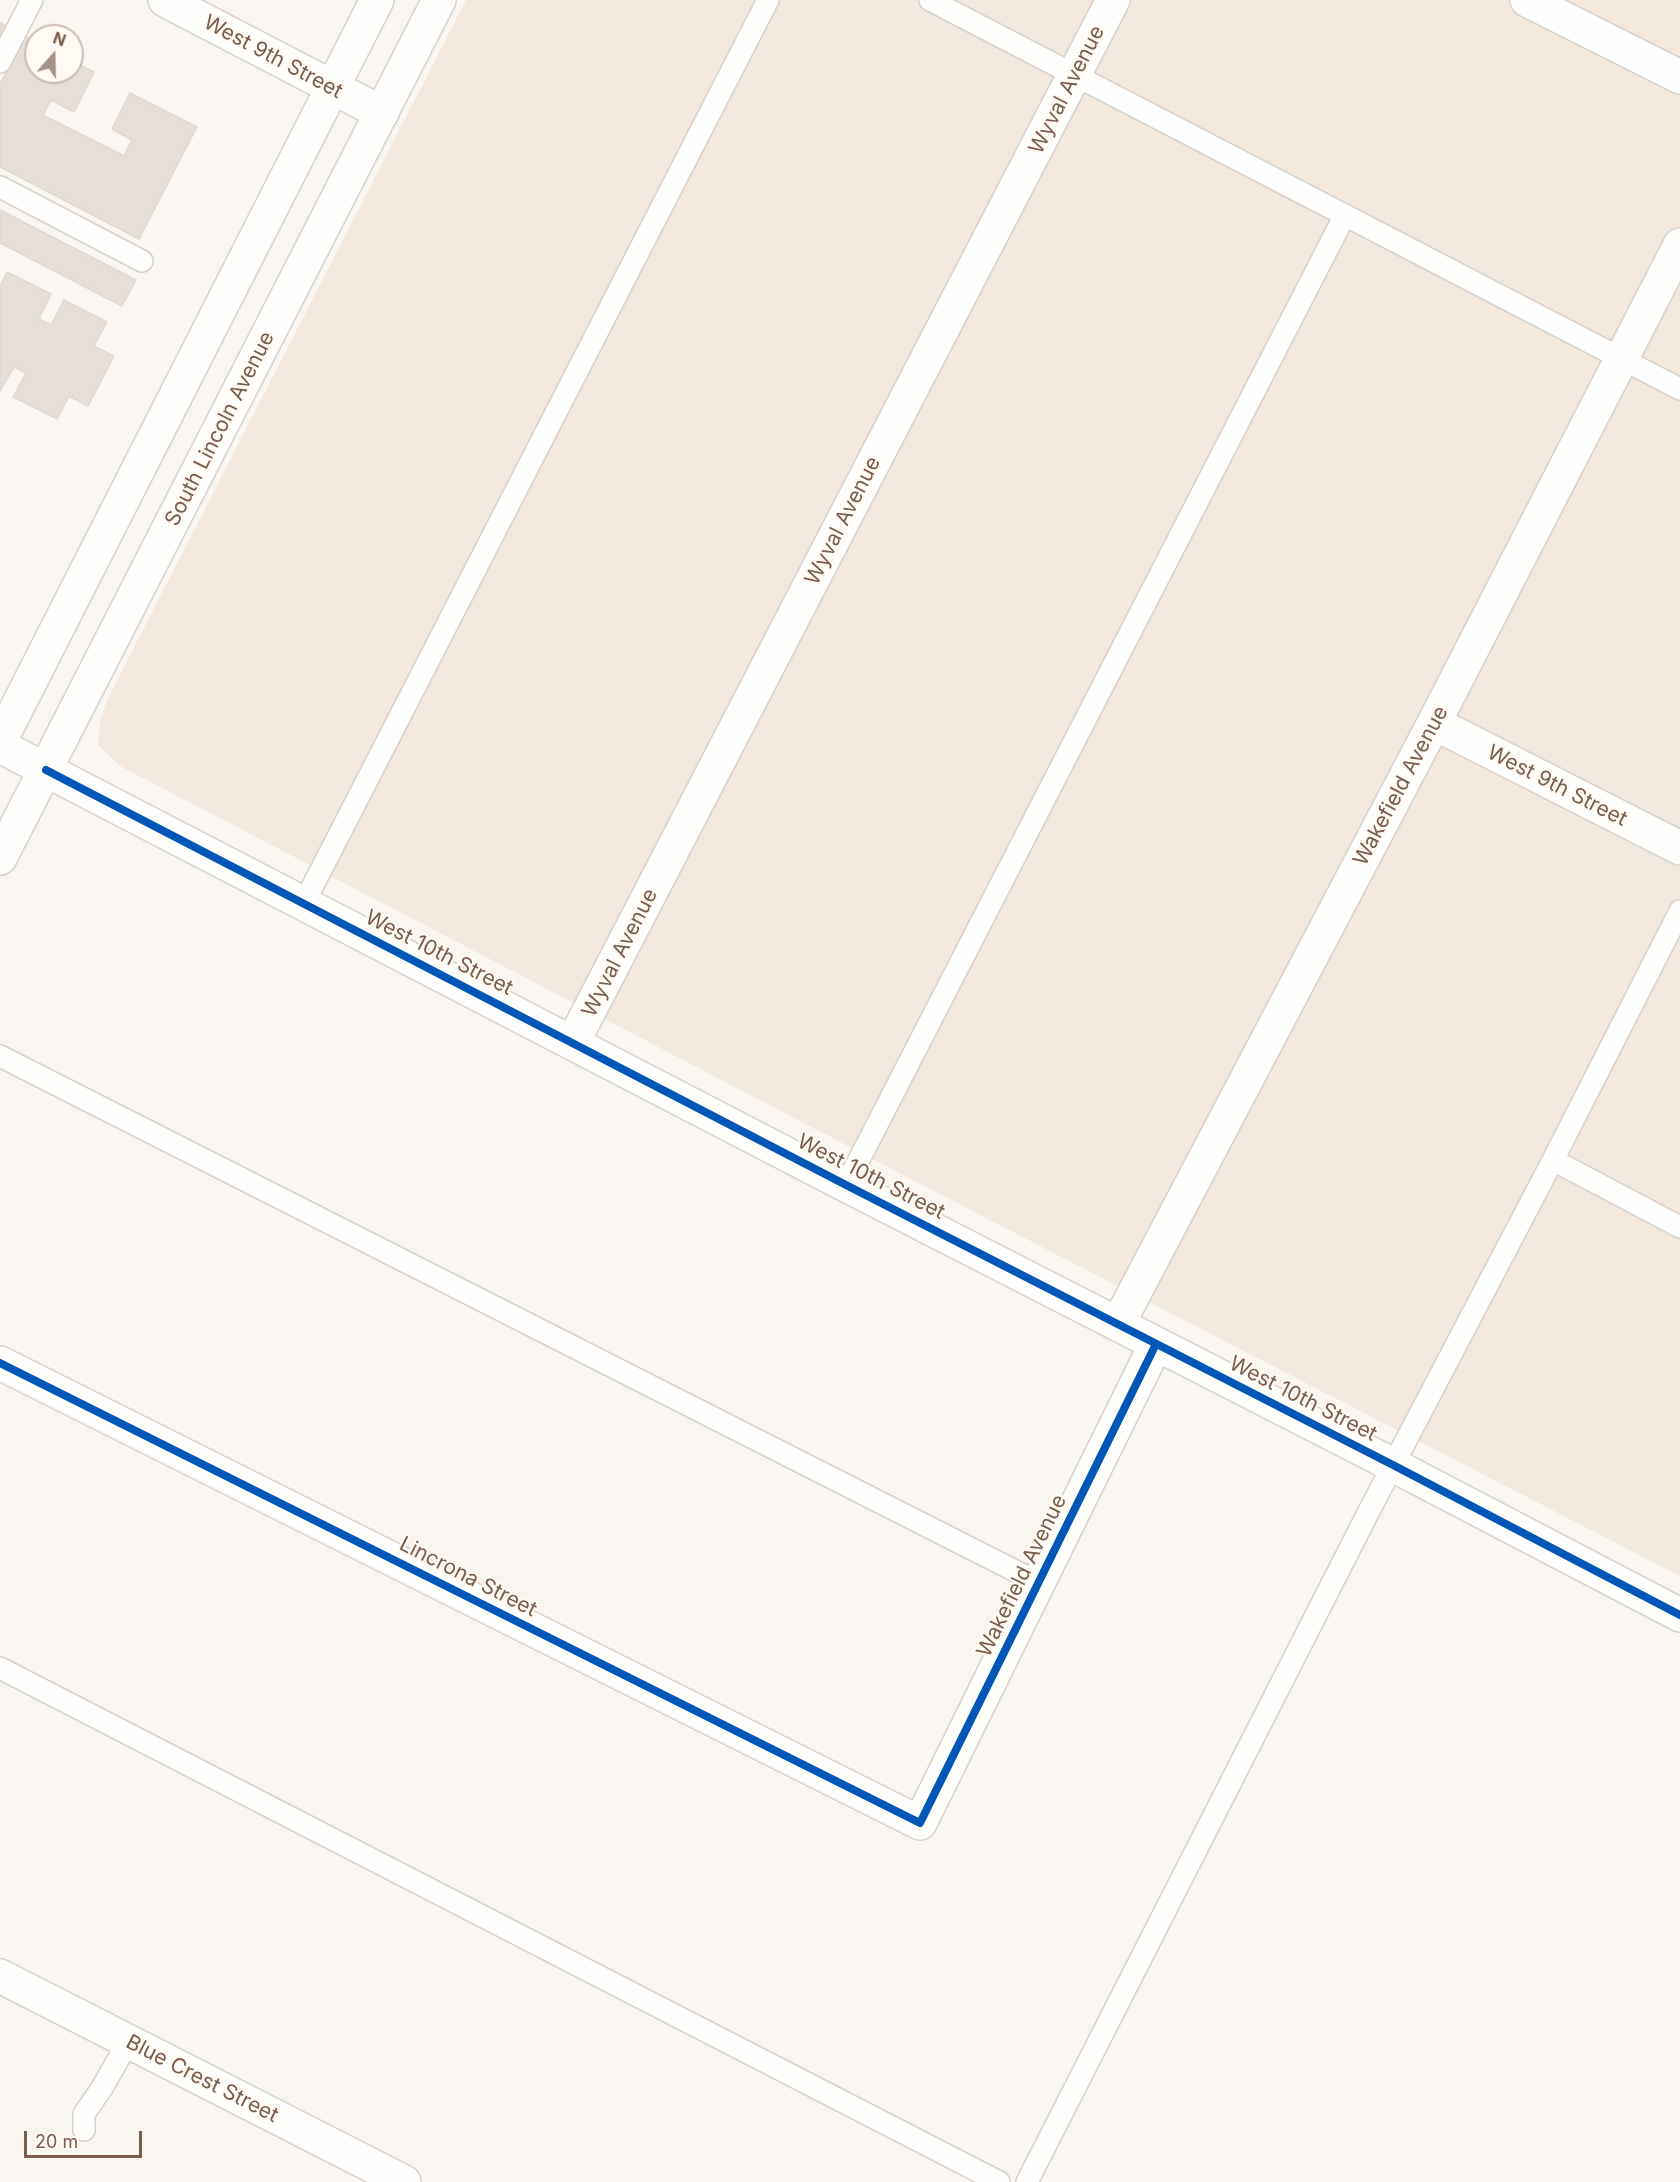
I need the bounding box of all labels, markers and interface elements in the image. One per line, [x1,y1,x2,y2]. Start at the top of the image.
street label: West 9th Street [199,10,347,104]
street label: Wyval Avenue [1024,22,1110,158]
north arrow [24,24,84,84]
text: N [50,27,69,50]
street label: South Lincoln Avenue [160,328,280,530]
street label: Wyval Avenue [800,453,886,589]
street label: Wakefield Avenue [1348,702,1454,870]
street label: West 9th Street [1483,740,1631,832]
street label: Wyval Avenue [577,885,663,1021]
street label: West 10th Street [361,905,517,1001]
street label: West 10th Street [793,1129,949,1225]
street label: West 10th Street [1225,1351,1381,1447]
street label: Wakefield Avenue [972,1491,1072,1661]
street label: Lincrona Street [395,1532,541,1622]
street label: Blue Crest Street [122,2030,282,2128]
scale bar [27,2119,146,2157]
text: 20 m [35,2131,78,2152]

